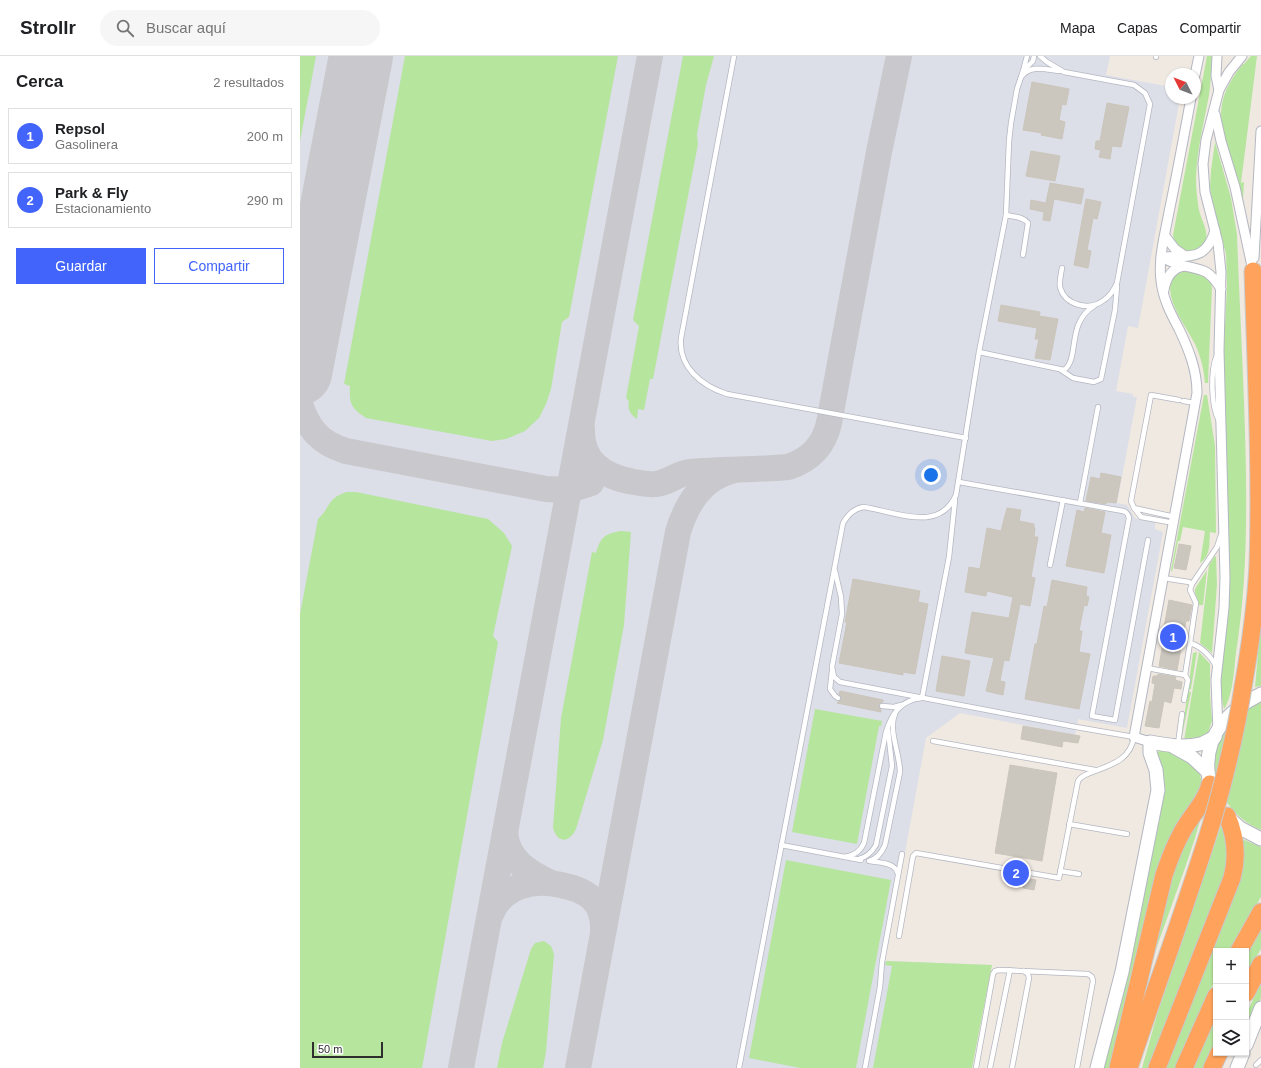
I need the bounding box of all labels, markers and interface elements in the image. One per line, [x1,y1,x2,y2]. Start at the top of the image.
search box [100,10,380,46]
text: Strollr [20,17,76,38]
icon: search [114,17,136,39]
text: Buscar aquí [146,19,226,36]
text: Mapa [1060,20,1095,36]
text: Capas [1117,20,1158,36]
text: Compartir [1180,20,1241,36]
north arrow [1165,68,1201,104]
text: Cerca [16,72,63,91]
text: 2 resultados [213,75,284,90]
text: Repsol [55,120,105,137]
text: 1 [26,129,34,144]
text: 200 m [247,129,283,144]
text: Gasolinera [55,137,118,152]
text: Park & Fly [55,184,128,201]
text: 2 [26,193,34,208]
text: 290 m [247,193,283,208]
text: Estacionamiento [55,201,151,216]
button: Guardar [16,248,146,284]
button: Compartir [154,248,284,284]
your location [921,465,941,485]
pin: 1 [1160,622,1186,652]
pin: 2 [1003,858,1029,888]
map controls [1213,948,1249,1056]
button: + [1213,948,1249,984]
button: − [1213,984,1249,1020]
button: layers [1213,1020,1249,1056]
scale bar [312,1040,383,1059]
text: 50 m [318,1043,342,1055]

